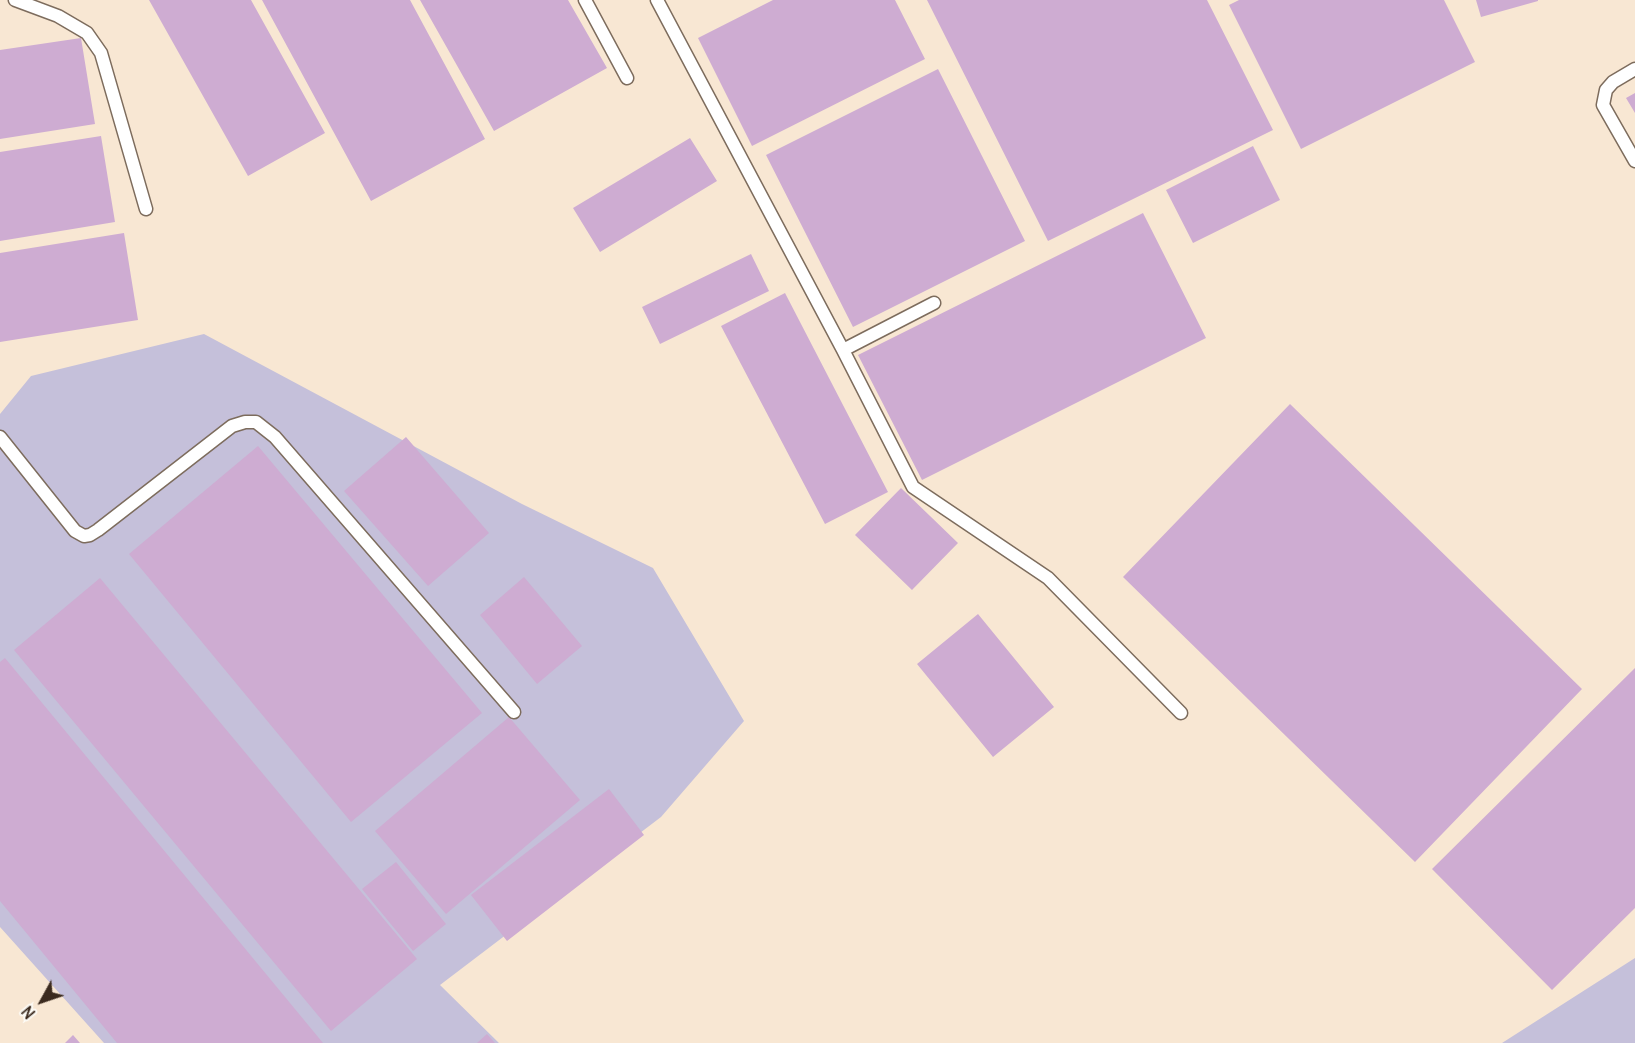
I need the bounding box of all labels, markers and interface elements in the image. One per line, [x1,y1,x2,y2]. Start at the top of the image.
north arrow [12,971,72,1031]
text: N [17,1002,39,1023]

